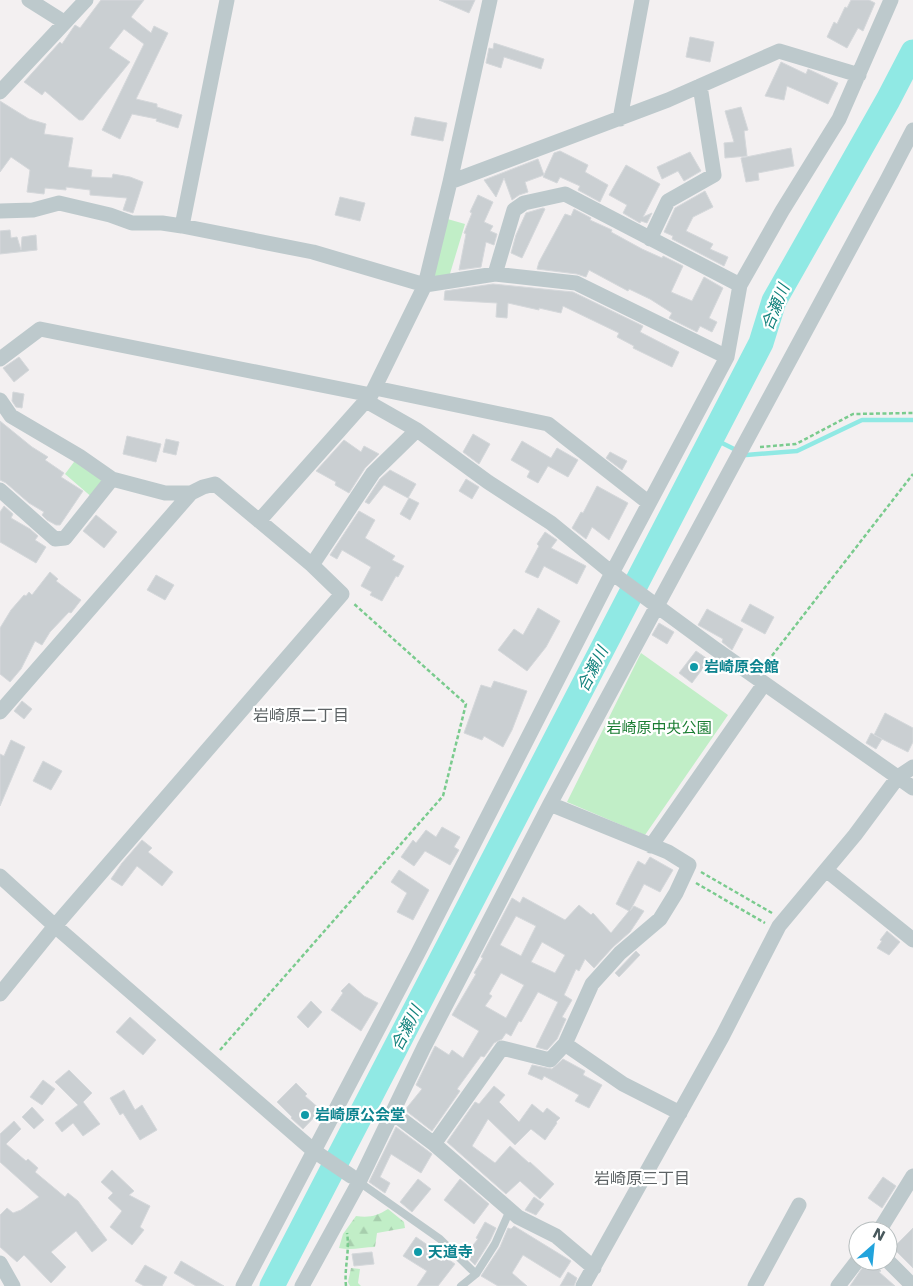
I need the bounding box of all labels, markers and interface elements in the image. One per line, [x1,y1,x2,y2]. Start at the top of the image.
water label: 合瀬川 [758,280,794,333]
water label: 合瀬川 [573,642,613,695]
place label: 岩崎原会館 [704,658,779,676]
marker: 岩崎原会館 [688,661,700,673]
district label: 岩崎原二丁目 [253,706,349,725]
park label: 岩崎原中央公園 [606,719,712,737]
water label: 合瀬川 [387,1001,427,1054]
place label: 岩崎原公会堂 [315,1106,405,1124]
marker: 岩崎原公会堂 [299,1109,311,1121]
district label: 岩崎原三丁目 [594,1169,690,1188]
north arrow [848,1221,898,1271]
text: N [870,1225,888,1244]
place label: 天道寺 [428,1243,473,1261]
marker: 天道寺 [412,1246,424,1258]

